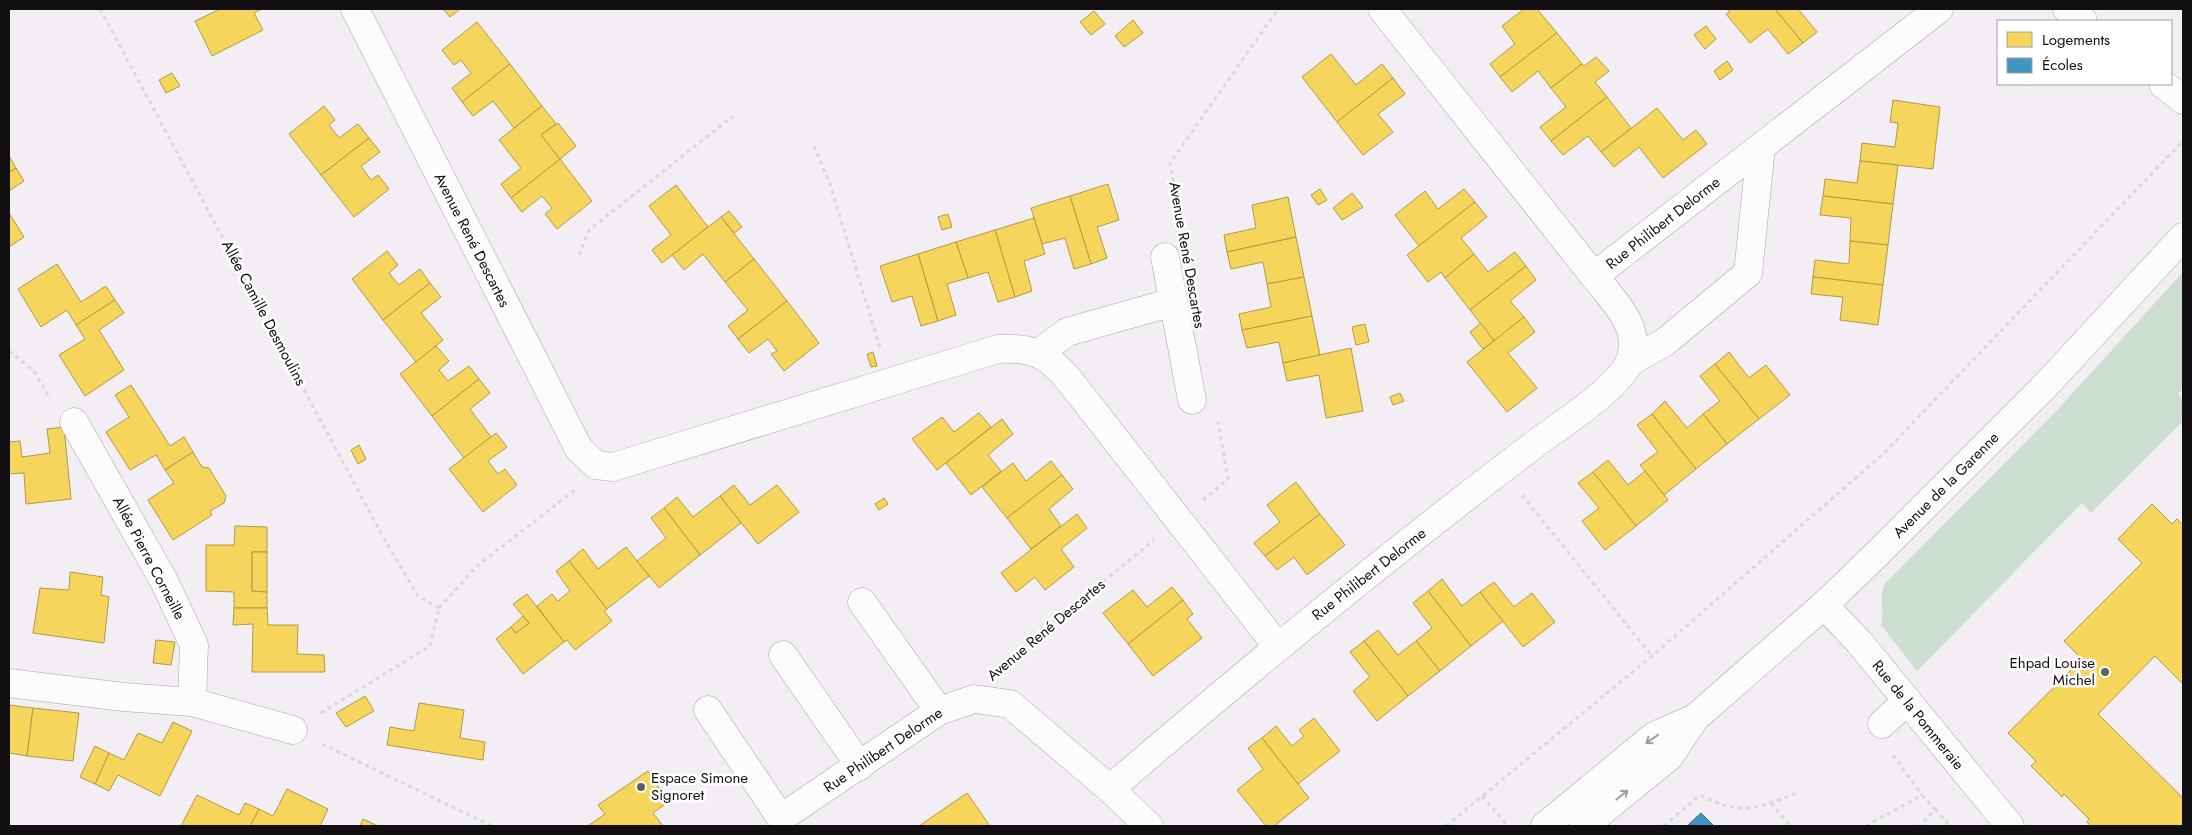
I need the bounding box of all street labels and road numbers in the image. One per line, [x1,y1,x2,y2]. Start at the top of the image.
street label: Avenue René Descartes [429,169,515,311]
street label: Rue Philibert Delorme [1601,171,1725,275]
street label: Avenue René Descartes [1163,180,1211,330]
street label: Allée Camille Desmoulins [216,236,312,390]
street label: Avenue de la Garenne [1888,427,2004,543]
street label: Allée Pierre Corneille [107,493,191,624]
street label: Rue Philibert Delorme [1307,522,1431,626]
street label: Avenue René Descartes [982,574,1110,686]
street label: Rue de la Pommeraie [1867,655,1969,775]
street label: Rue Philibert Delorme [819,702,947,798]

